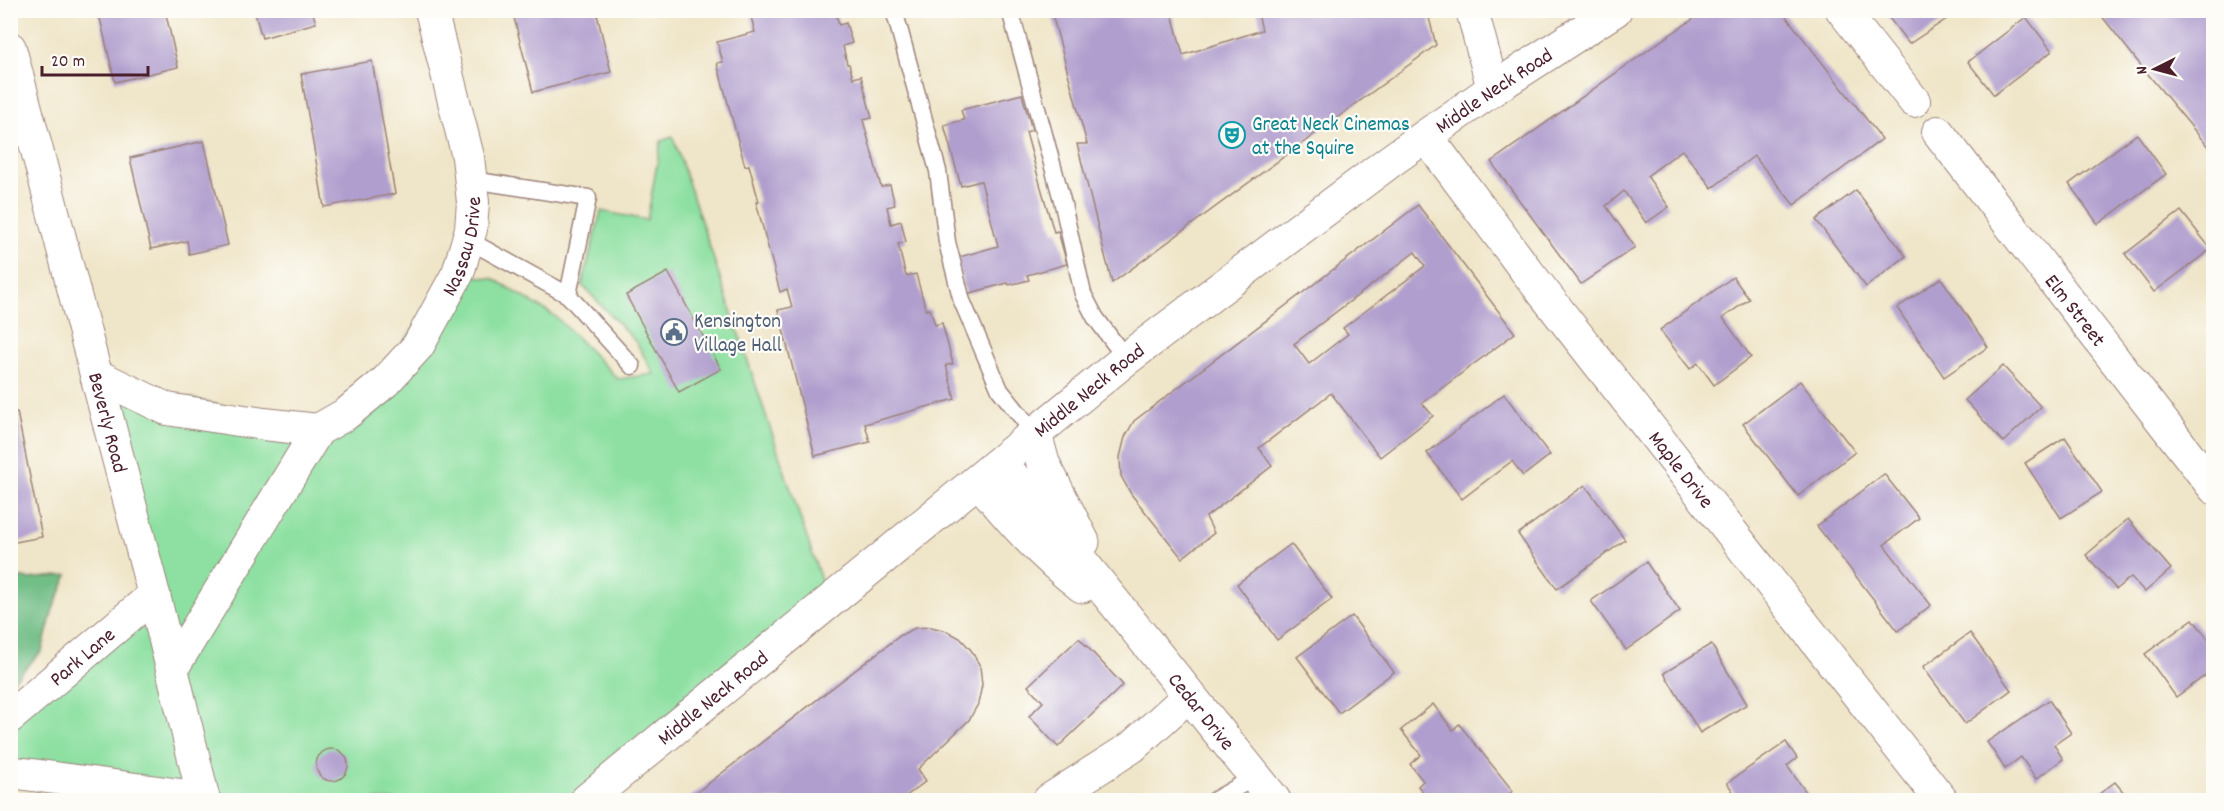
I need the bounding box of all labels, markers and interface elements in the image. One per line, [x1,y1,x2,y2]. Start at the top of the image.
scale bar [42,39,148,77]
north arrow [2125,39,2185,99]
street label: Middle Neck Road [1430,42,1560,143]
text: 20 m [51,50,85,75]
text: N [2131,65,2154,75]
place label: Great Neck Cinemas at the Squire [1252,111,1410,165]
theatre icon: Great Neck Cinemas at the Squire [1217,120,1247,150]
street label: Nassau Drive [436,195,491,303]
street label: Elm Street [2036,269,2111,355]
place label: Kensington Village Hall [694,308,782,362]
public building icon: Kensington Village Hall [659,317,689,347]
street label: Middle Neck Road [1028,338,1152,447]
street label: Beverly Road [78,370,133,476]
street label: Maple Drive [1639,426,1719,516]
street label: Park Lane [44,622,123,695]
street label: Middle Neck Road [652,645,776,754]
street label: Cedar Drive [1159,667,1240,758]

